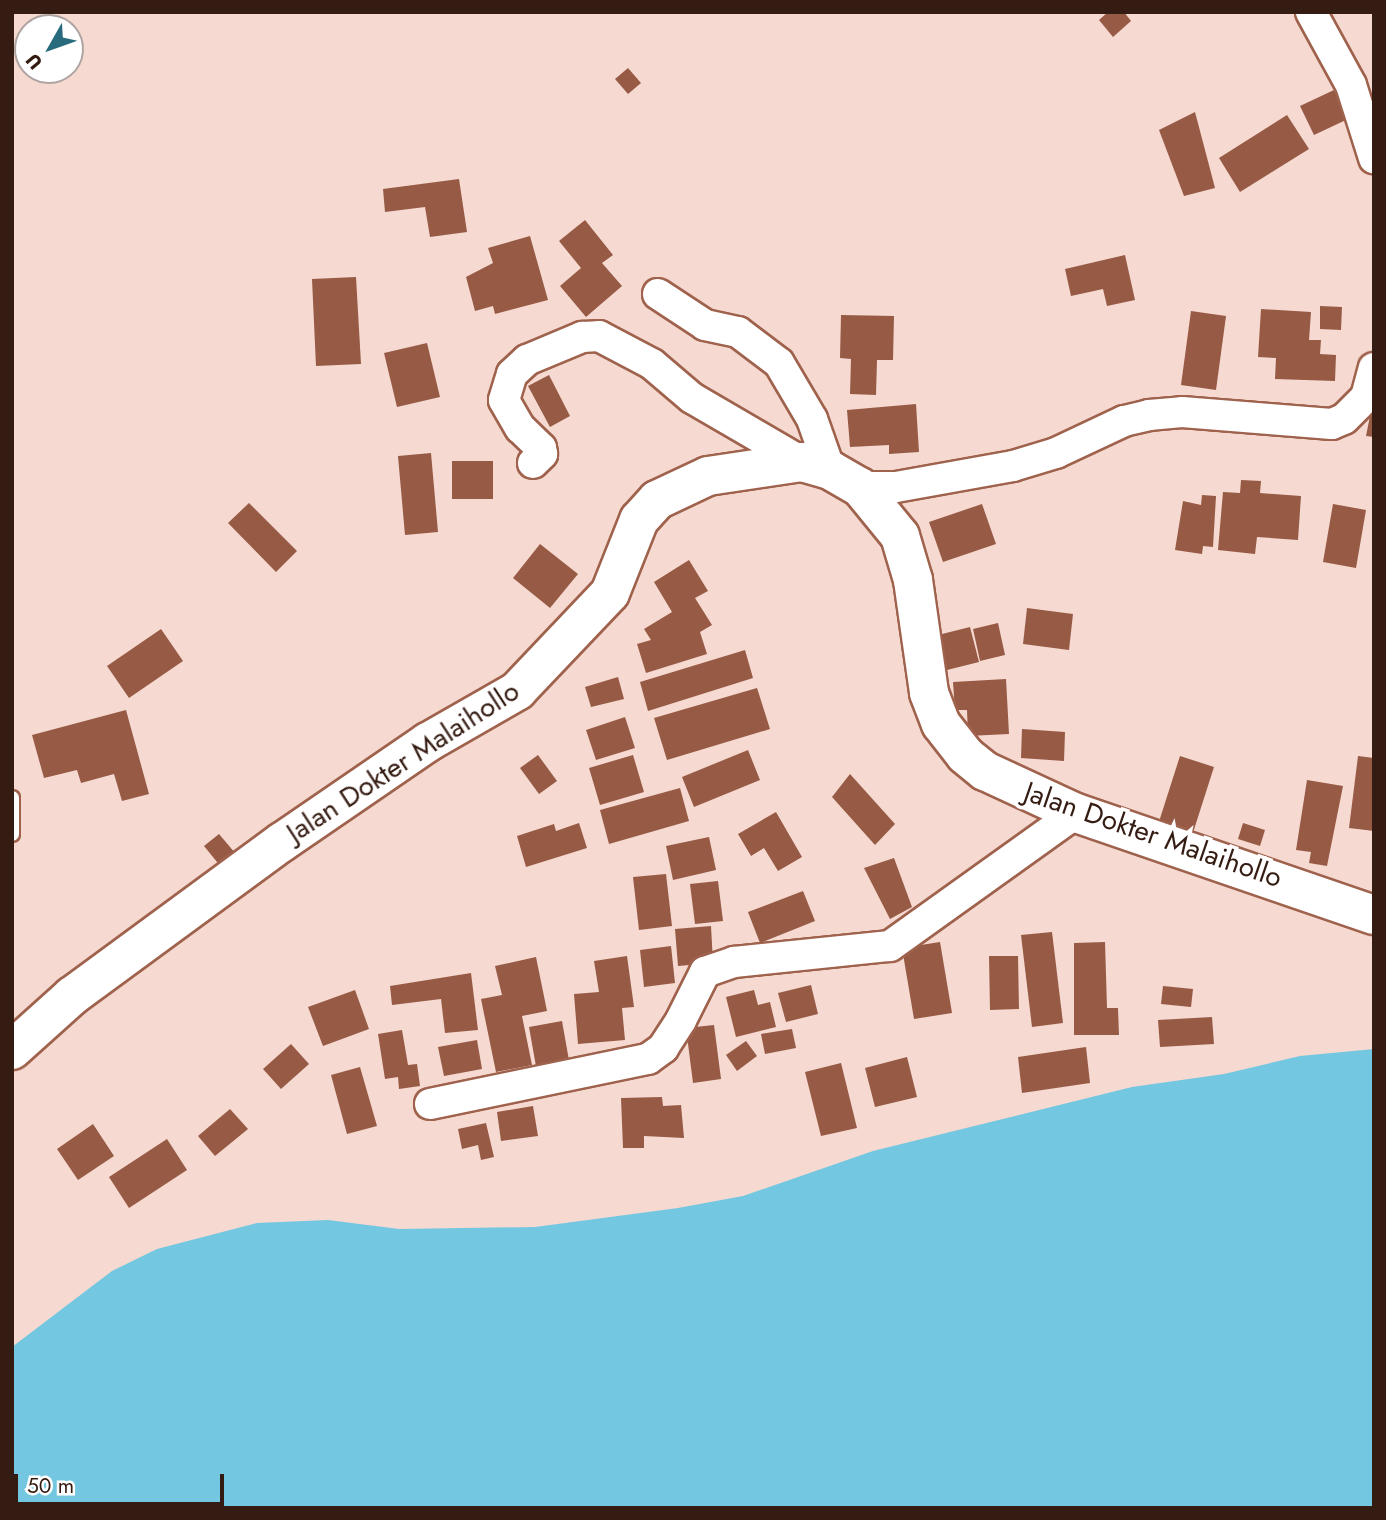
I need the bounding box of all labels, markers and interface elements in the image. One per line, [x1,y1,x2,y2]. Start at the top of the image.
north arrow [14,14,84,84]
text: U [19,48,49,75]
street label: Jalan Dokter Malaihollo [280,674,526,850]
street label: Jalan Dokter Malaihollo [1020,775,1286,895]
scale bar [18,1460,228,1504]
text: 50 m [27,1471,74,1501]

